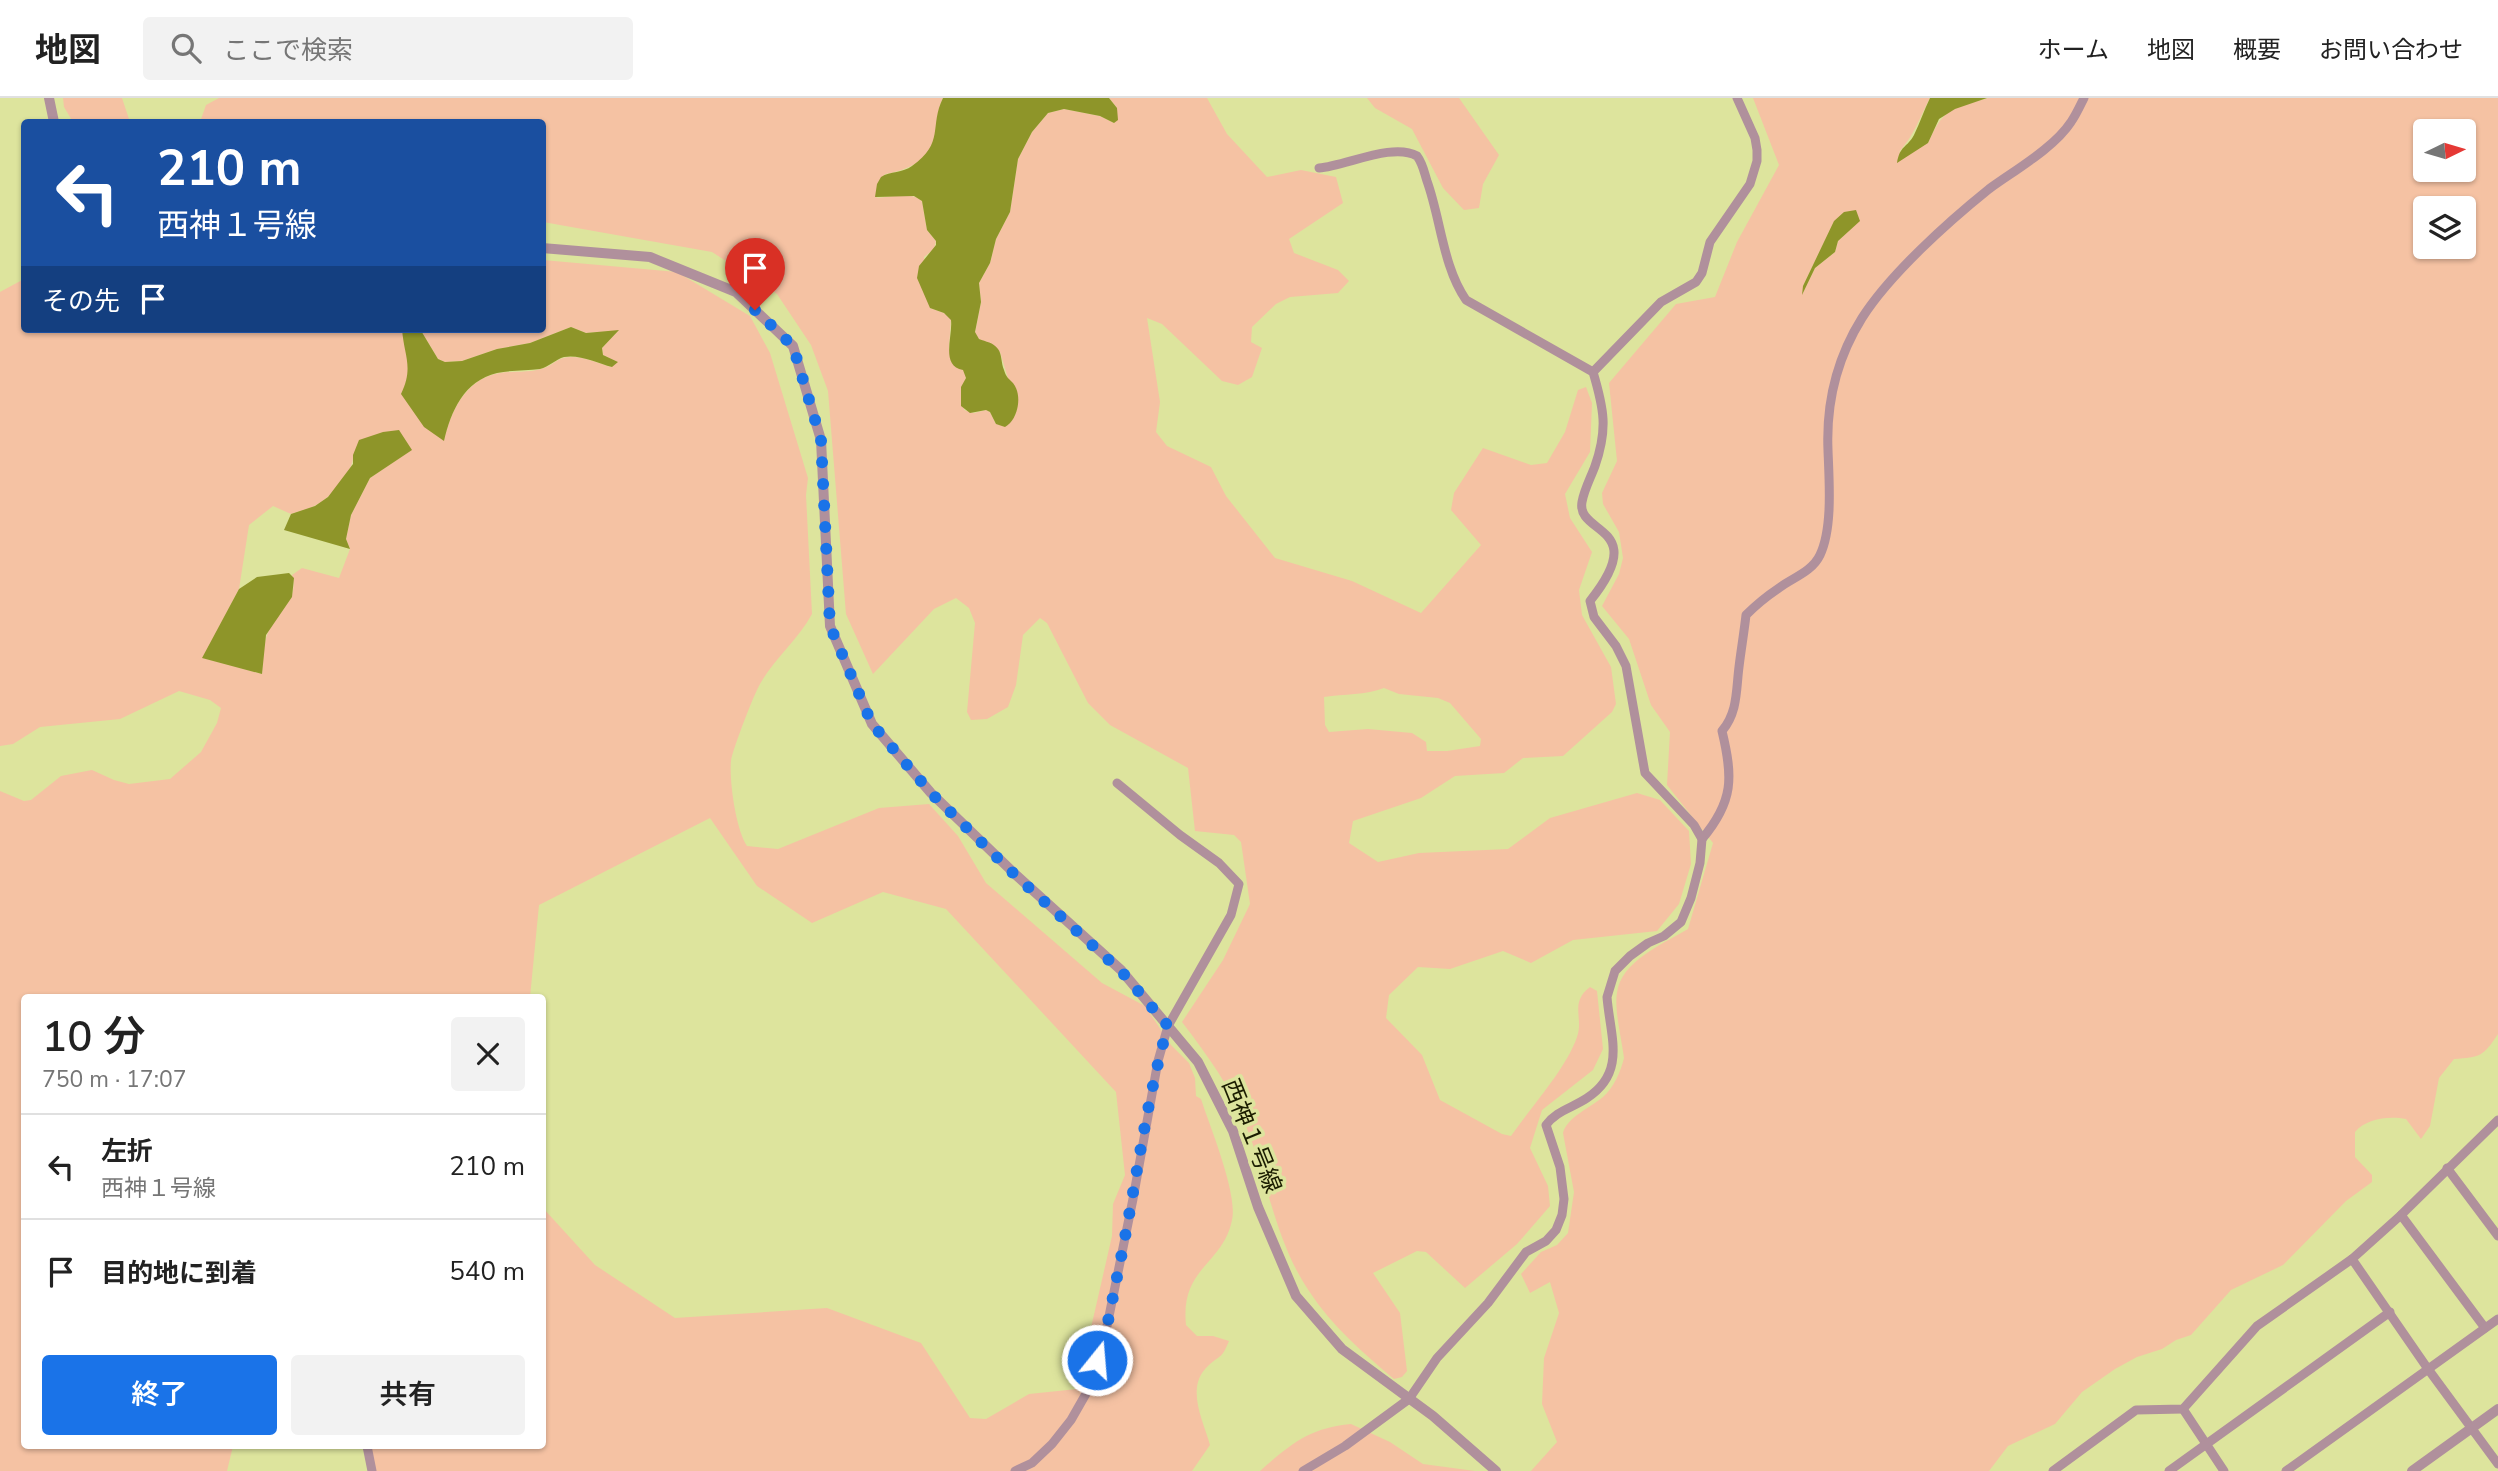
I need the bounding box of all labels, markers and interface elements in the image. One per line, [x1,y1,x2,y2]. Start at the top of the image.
search box [143,17,633,80]
text: 地図 [35,28,101,73]
icon: search [167,29,205,67]
text: ここで検索 [223,33,353,68]
text: ホーム [2038,34,2109,66]
text: 地図 [2147,34,2195,66]
text: 概要 [2233,34,2281,66]
text: お問い合わせ [2319,34,2463,66]
north arrow [2413,119,2476,182]
map controls [2413,119,2476,259]
text: 210 m [157,135,301,202]
icon: left [42,147,133,238]
button: layers [2413,196,2476,259]
text: 西神１号線 [157,204,317,247]
pin [725,238,785,310]
icon: arrive [736,249,774,287]
icon: arrive [134,280,172,318]
text: その先 [42,284,120,319]
text: 10 分 [42,1009,145,1066]
button: close [451,1017,525,1091]
text: 750 m · 17:07 [42,1064,187,1095]
street label: 西神１号線 [1215,1074,1289,1198]
text: 左折 [101,1134,153,1169]
icon: left [42,1148,80,1186]
text: 210 m [449,1149,525,1184]
text: 西神１号線 [101,1173,216,1204]
icon: arrive [42,1253,80,1291]
text: 540 m [449,1254,525,1289]
text: 目的地に到着 [101,1256,257,1291]
position arrow [1060,1323,1134,1397]
button: 終了 [42,1355,277,1435]
button: 共有 [291,1355,525,1435]

